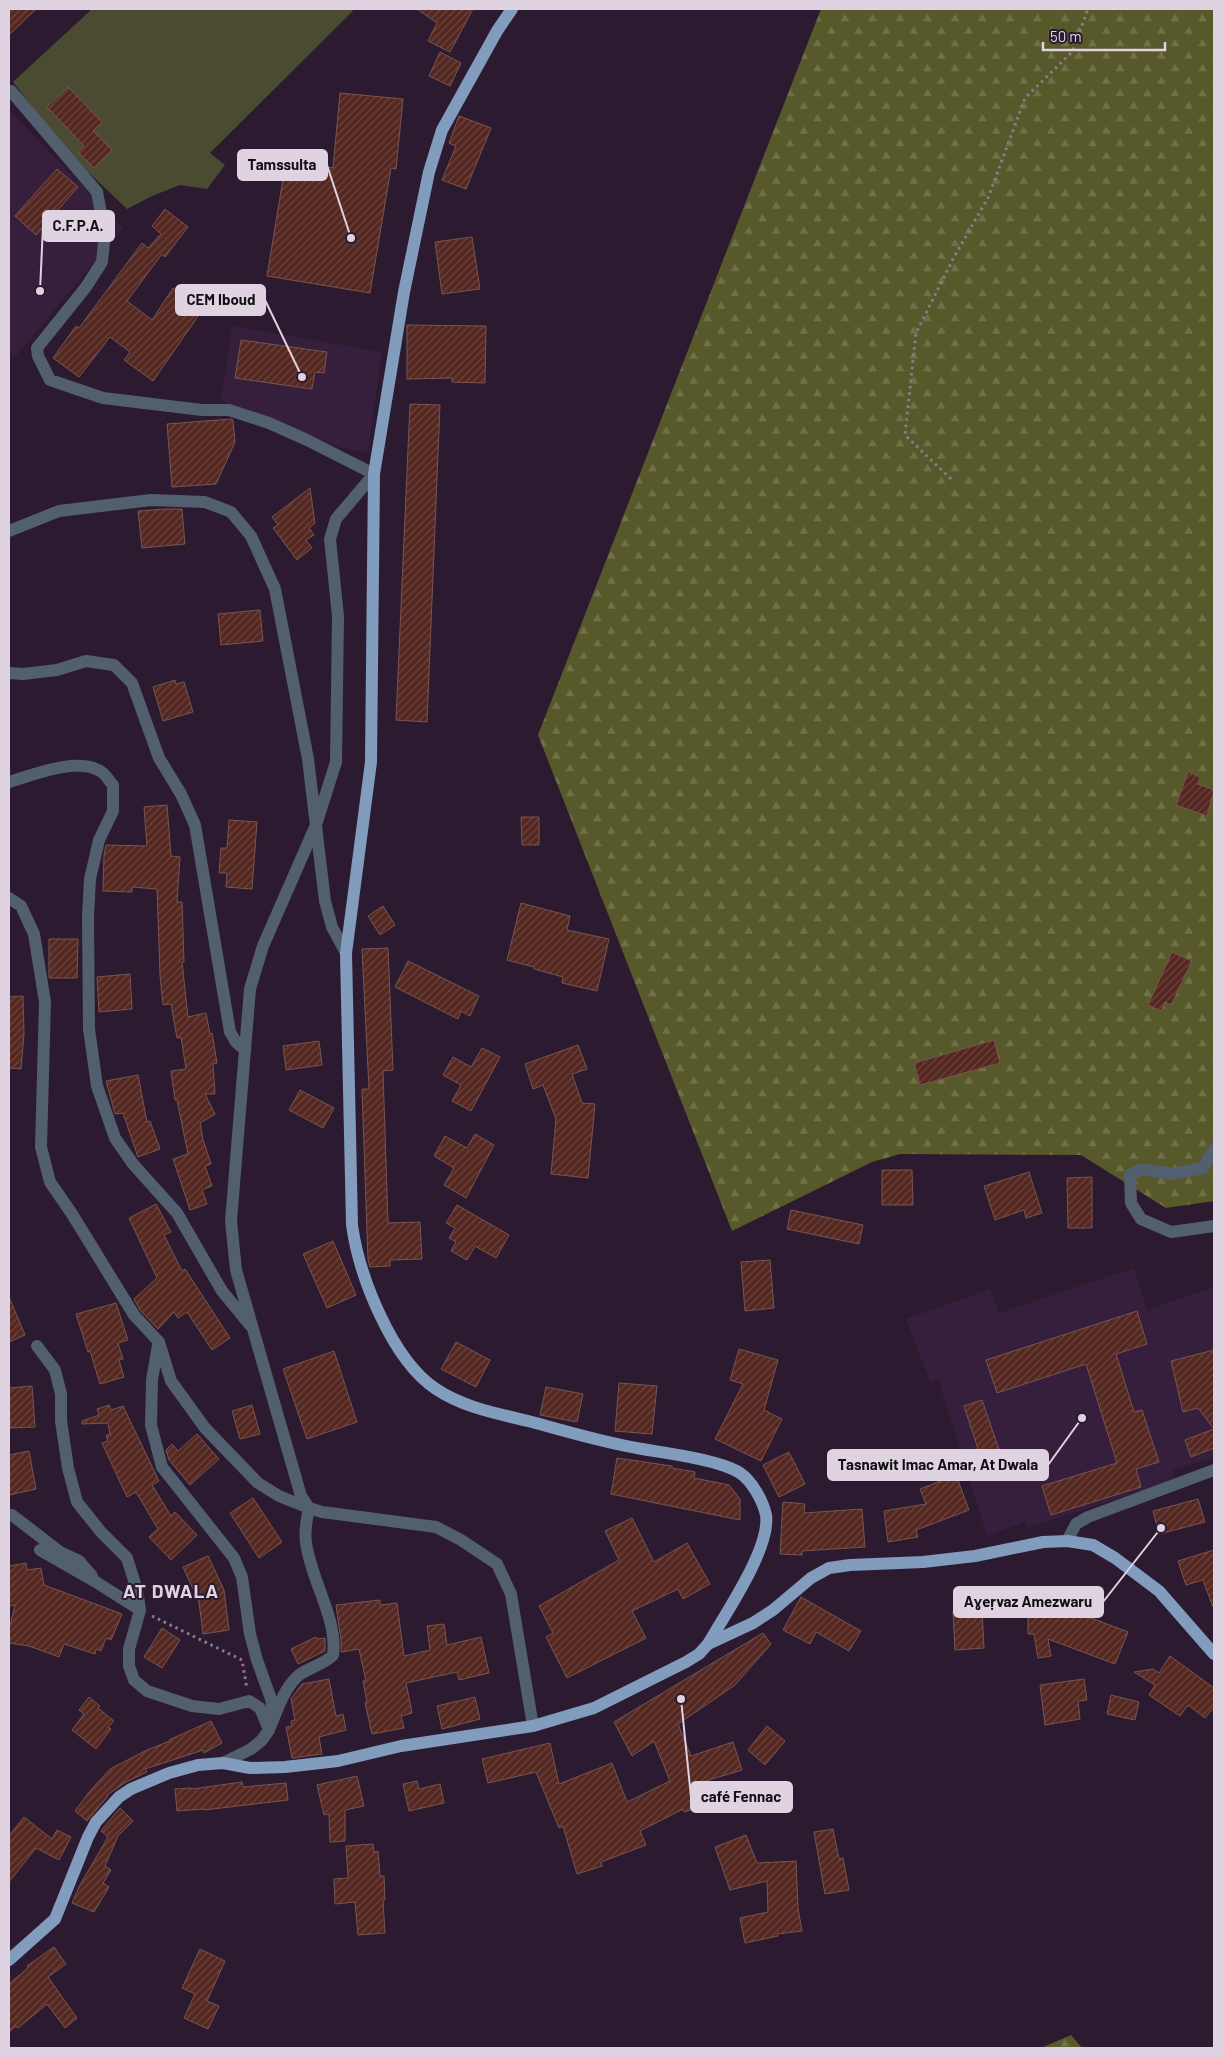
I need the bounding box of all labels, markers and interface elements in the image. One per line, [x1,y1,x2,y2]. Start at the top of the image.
scale bar [1043,20,1166,52]
text: 50 m [1050,27,1082,45]
callout: Tamssulta [238,150,327,180]
text: Tamssulta [247,155,317,173]
callout: C.F.P.A. [43,211,114,241]
text: C.F.P.A. [52,216,104,234]
callout: CEM Iboud [176,285,265,315]
text: CEM Iboud [186,290,256,308]
callout: Tasnawit Imac Amar, At Dwala [828,1450,1048,1480]
text: Tasnawit Imac Amar, At Dwala [838,1455,1038,1473]
district label: AT DWALA [123,1579,219,1602]
callout: Aɣeṛvaz Amezwaru [954,1587,1103,1617]
text: Aɣeṛvaz Amezwaru [964,1592,1092,1610]
callout: café Fennac [691,1782,792,1812]
text: café Fennac [701,1787,781,1805]

